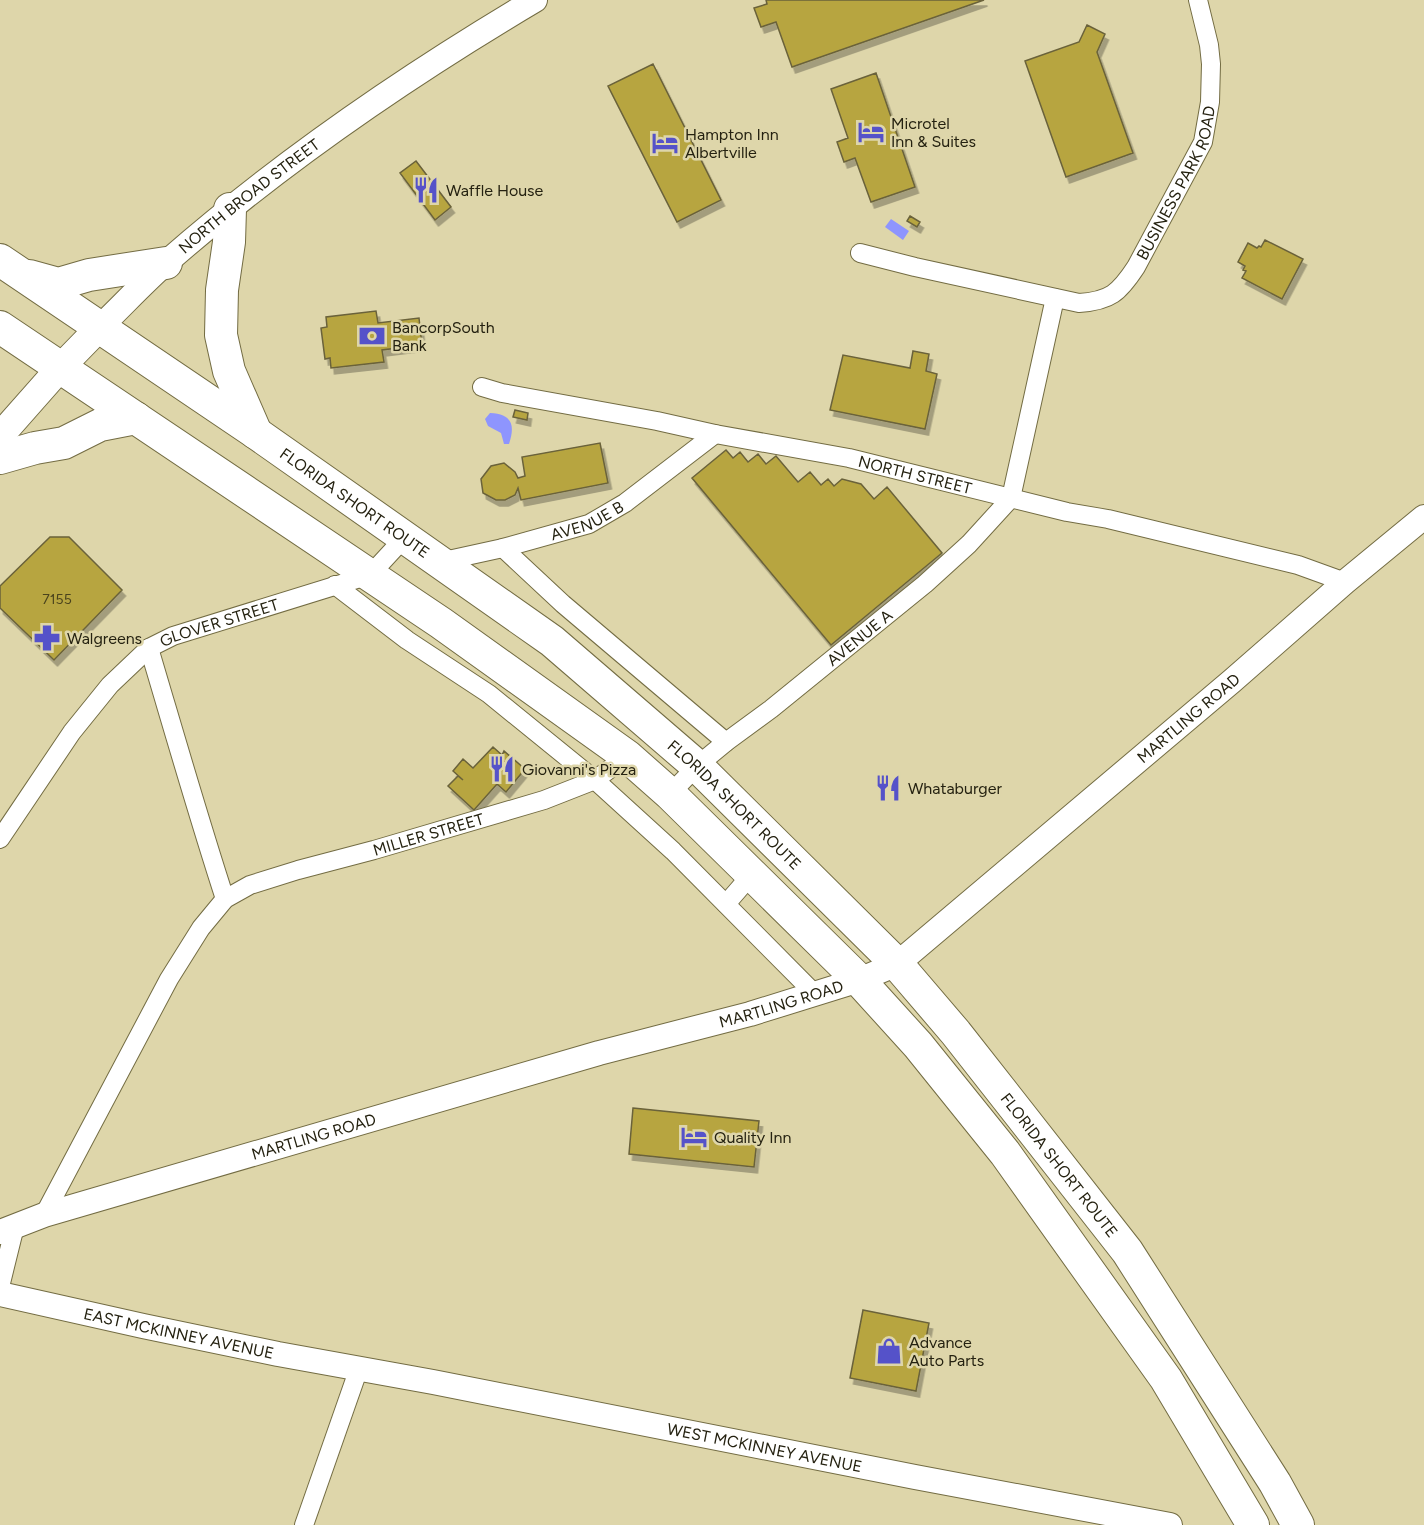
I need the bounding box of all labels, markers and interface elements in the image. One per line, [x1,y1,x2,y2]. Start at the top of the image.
street label: BUSINESS PARK ROAD [1132,104,1219,263]
place label: Microtel Inn & Suites [891,114,976,151]
hotel icon: Microtel Inn & Suites [856,117,886,147]
place label: Hampton Inn Albertville [685,125,779,162]
hotel icon: Hampton Inn Albertville [650,128,680,158]
street label: NORTH BROAD STREET [174,134,323,257]
restaurant icon: Waffle House [411,175,441,205]
place label: Waffle House [446,181,544,200]
place label: BancorpSouth Bank [392,318,495,355]
bank icon: BancorpSouth Bank [357,321,387,351]
street label: FLORIDA SHORT ROUTE [277,444,433,562]
street label: NORTH STREET [856,451,974,498]
street label: AVENUE B [548,497,627,544]
house number: 7155 [42,591,72,608]
street label: GLOVER STREET [156,594,281,651]
street label: AVENUE A [823,605,896,670]
pharmacy icon: Walgreens [32,623,62,653]
place label: Walgreens [67,629,142,648]
street label: MARTLING ROAD [1133,669,1244,767]
street label: FLORIDA SHORT ROUTE [664,736,805,873]
restaurant icon: Giovanni's Pizza [487,754,517,784]
place label: Giovanni's Pizza [522,760,636,779]
restaurant icon: Whataburger [873,773,903,803]
place label: Whataburger [908,779,1002,798]
street label: MILLER STREET [371,809,486,859]
street label: MARTLING ROAD [717,976,845,1031]
street label: FLORIDA SHORT ROUTE [997,1089,1122,1241]
street label: MARTLING ROAD [249,1109,378,1163]
hotel icon: Quality Inn [679,1122,709,1152]
place label: Quality Inn [714,1128,791,1147]
street label: EAST MCKINNEY AVENUE [82,1304,276,1362]
place label: Advance Auto Parts [909,1333,984,1370]
shop icon: Advance Auto Parts [874,1336,904,1366]
street label: WEST MCKINNEY AVENUE [665,1419,864,1476]

